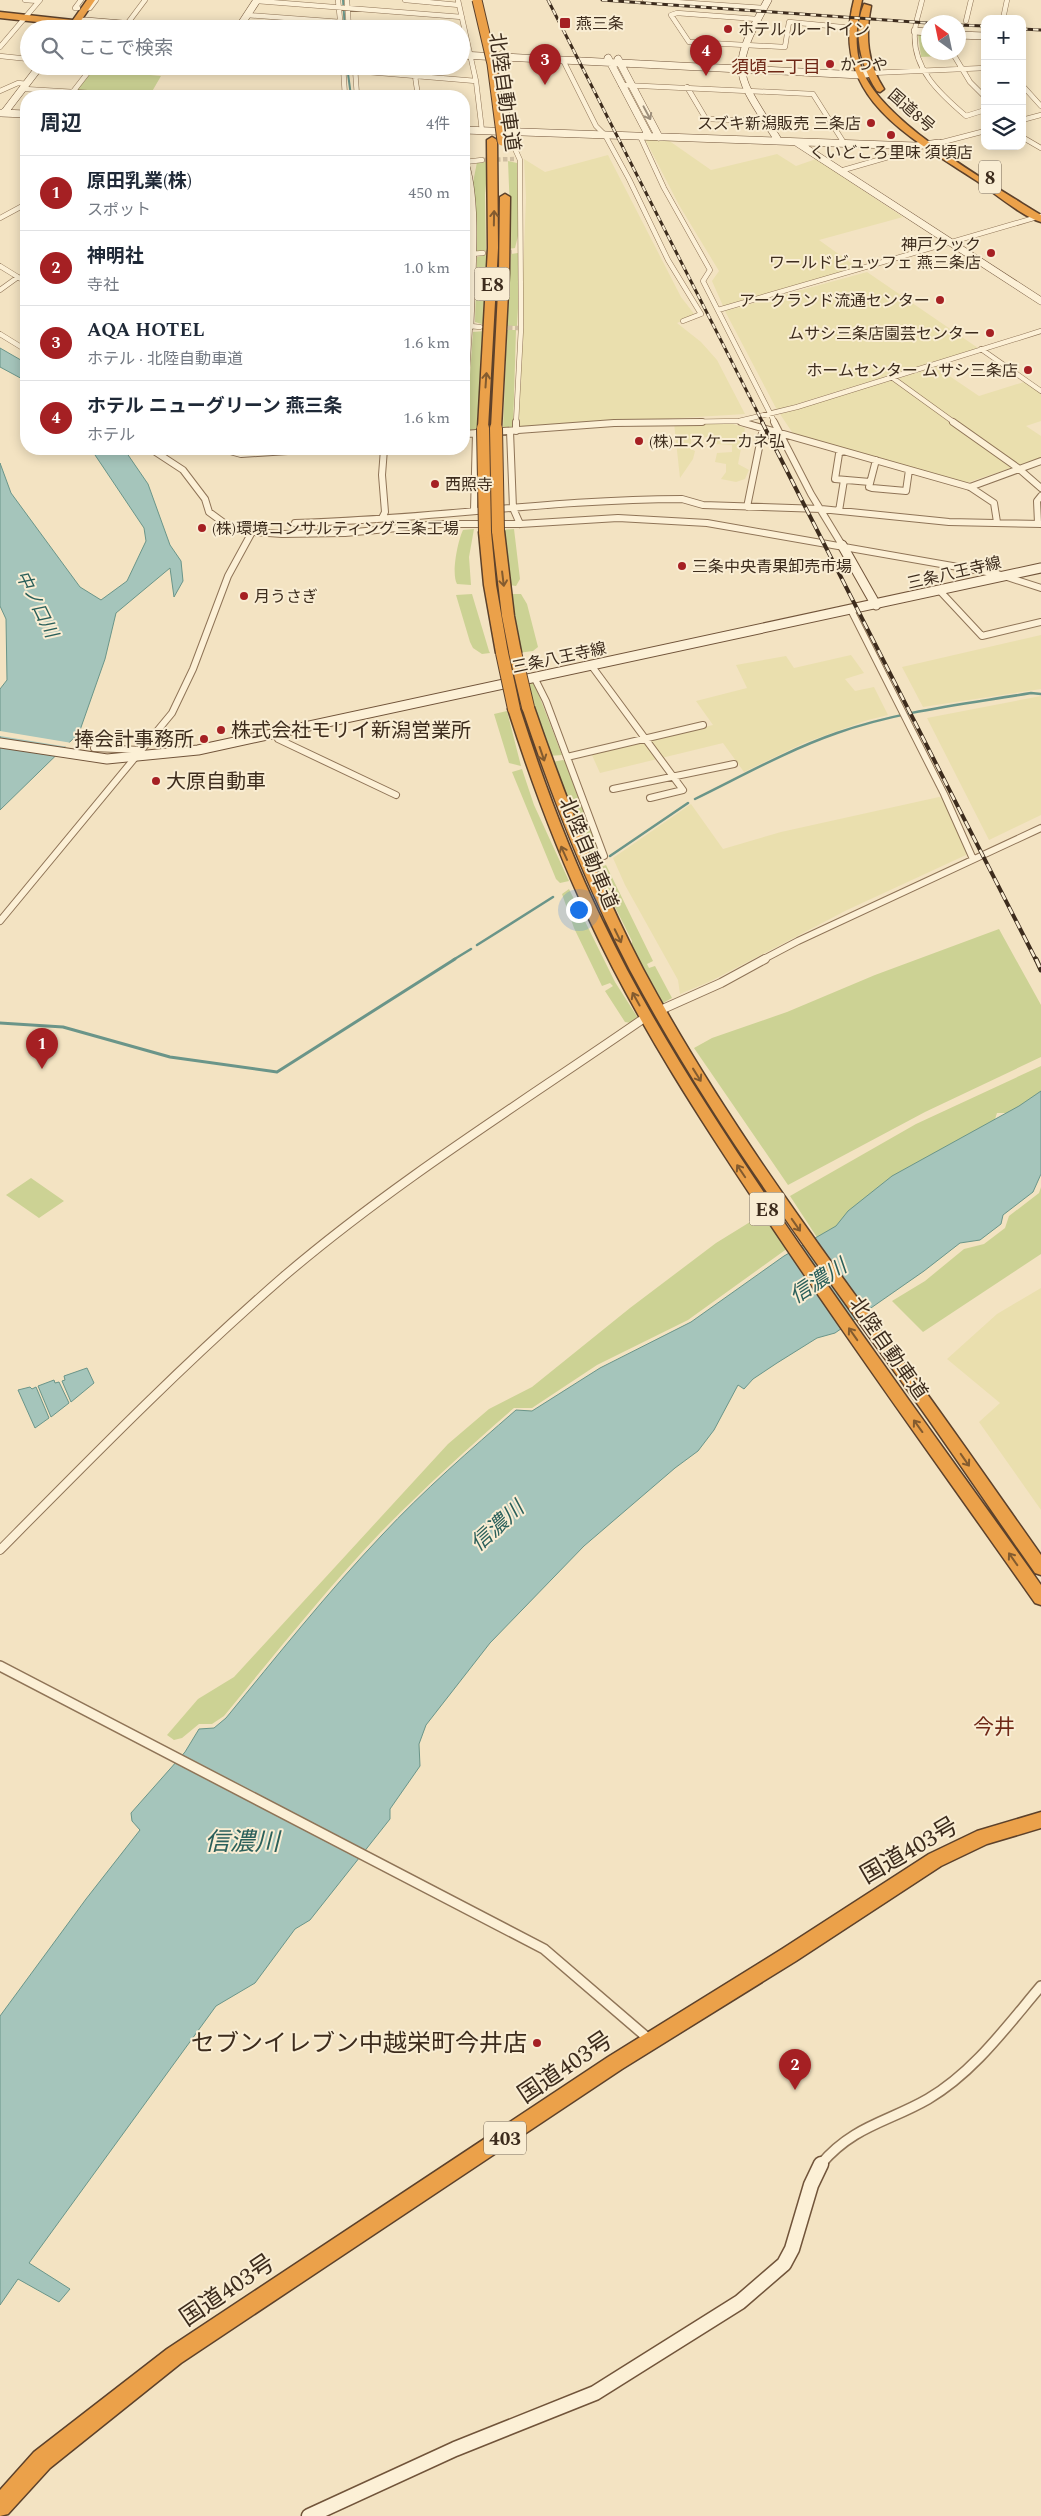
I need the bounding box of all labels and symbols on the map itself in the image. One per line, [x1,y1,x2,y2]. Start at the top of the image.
place label: 燕三条 [576,12,624,36]
north arrow [921,15,966,60]
marker: 燕三条 [558,16,572,30]
place label: ホテル ルートイン [738,18,870,42]
marker: ホテル ルートイン [722,23,734,35]
street label: 北陸自動車道 [481,31,527,154]
pin: 4 [690,35,722,76]
pin: 3 [529,44,561,85]
place label: かつや [840,53,888,77]
district label: 須頃二丁目 [731,54,821,81]
marker: かつや [824,58,836,70]
street label: 国道8号 [882,83,940,138]
one-way arrow [643,106,653,120]
place label: スズキ新潟販売 三条店 [697,112,861,136]
marker: スズキ新潟販売 三条店 [865,117,877,129]
marker: くいどころ里味 須頃店 [885,129,897,141]
place label: くいどころ里味 須頃店 [809,141,973,165]
road number: 8 [979,160,1001,193]
one-way arrow [489,210,499,226]
place label: 神戸クック ワールドビュッフェ 燕三条店 [769,233,981,275]
marker: 神戸クック ワールドビュッフェ 燕三条店 [985,247,997,259]
road number: E8 [474,268,510,300]
place label: アークランド流通センター [739,289,930,313]
marker: アークランド流通センター [934,294,946,306]
place label: ムサシ三条店園芸センター [788,322,980,346]
marker: ムサシ三条店園芸センター [984,327,996,339]
place label: ホームセンター ムサシ三条店 [806,359,1018,383]
marker: ホームセンター ムサシ三条店 [1022,364,1034,376]
one-way arrow [482,372,491,388]
place label: (株)エスケーカネ弘 [649,430,785,454]
marker: (株)エスケーカネ弘 [633,435,645,447]
place label: 西照寺 [445,473,493,497]
marker: 西照寺 [429,478,441,490]
place label: (株)環境コンサルティング三条工場 [212,517,459,541]
marker: (株)環境コンサルティング三条工場 [196,522,208,534]
street label: 三条八王寺線 [905,550,1004,595]
place label: 三条中央青果卸売市場 [692,555,852,579]
marker: 三条中央青果卸売市場 [676,560,688,572]
water label: 中ノ口川 [9,566,65,644]
one-way arrow [498,571,508,587]
place label: 月うさぎ [254,585,318,609]
marker: 月うさぎ [238,590,250,602]
street label: 三条八王寺線 [510,636,609,680]
place label: 株式会社モリイ新潟営業所 [231,716,471,746]
marker: 株式会社モリイ新潟営業所 [215,724,227,736]
place label: 捧会計事務所 [74,725,194,755]
marker: 捧会計事務所 [198,733,210,745]
one-way arrow [538,746,548,762]
place label: 大原自動車 [166,767,266,797]
marker: 大原自動車 [150,775,162,787]
street label: 北陸自動車道 [551,792,625,914]
one-way arrow [559,846,569,861]
your location [566,897,592,923]
one-way arrow [614,928,623,943]
one-way arrow [631,991,641,1006]
pin: 1 [26,1028,58,1069]
one-way arrow [692,1068,702,1082]
one-way arrow [736,1164,746,1178]
road number: E8 [750,1192,784,1226]
one-way arrow [791,1218,801,1232]
water label: 信濃川 [783,1250,855,1312]
street label: 北陸自動車道 [841,1291,935,1406]
one-way arrow [848,1327,858,1341]
one-way arrow [913,1420,924,1433]
one-way arrow [960,1453,970,1467]
water label: 信濃川 [464,1492,533,1560]
one-way arrow [1008,1552,1018,1566]
district label: 今井 [973,1712,1015,1744]
street label: 国道403号 [854,1808,965,1893]
water label: 信濃川 [204,1824,282,1862]
street label: 国道403号 [511,2023,620,2113]
place label: セブンイレブン中越栄町今井店 [191,2026,527,2062]
marker: セブンイレブン中越栄町今井店 [531,2037,543,2049]
pin: 2 [779,2049,811,2090]
road number: 403 [484,2122,526,2154]
street label: 国道403号 [173,2246,282,2336]

